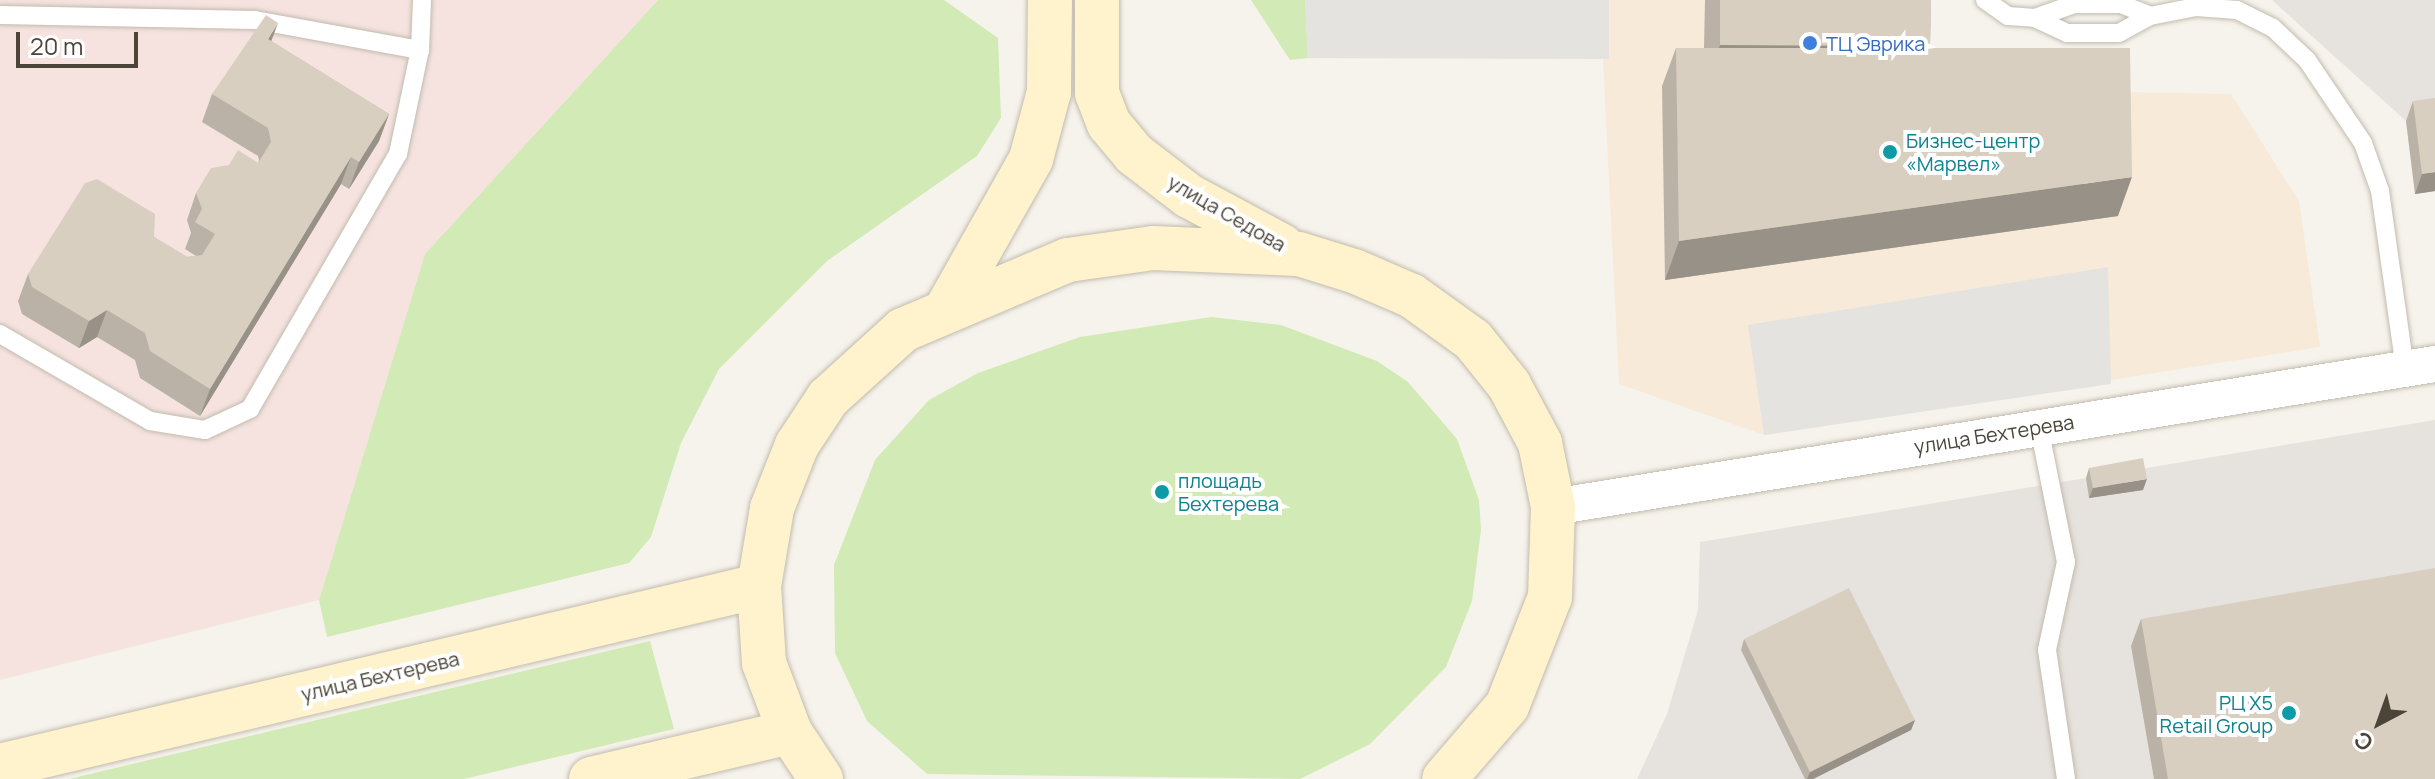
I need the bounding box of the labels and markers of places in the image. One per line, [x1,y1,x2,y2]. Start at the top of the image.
place label: ТЦ Эврика [1826,31,1925,55]
marker: ТЦ Эврика [1801,34,1819,52]
place label: Бизнес-центр «Марвел» [1906,128,2040,175]
marker: Бизнес-центр «Марвел» [1881,143,1899,161]
place label: площадь Бехтерева [1178,468,1279,515]
marker: площадь Бехтерева [1153,483,1171,501]
place label: РЦ X5 Retail Group [2160,690,2273,737]
marker: РЦ X5 Retail Group [2280,704,2298,722]

